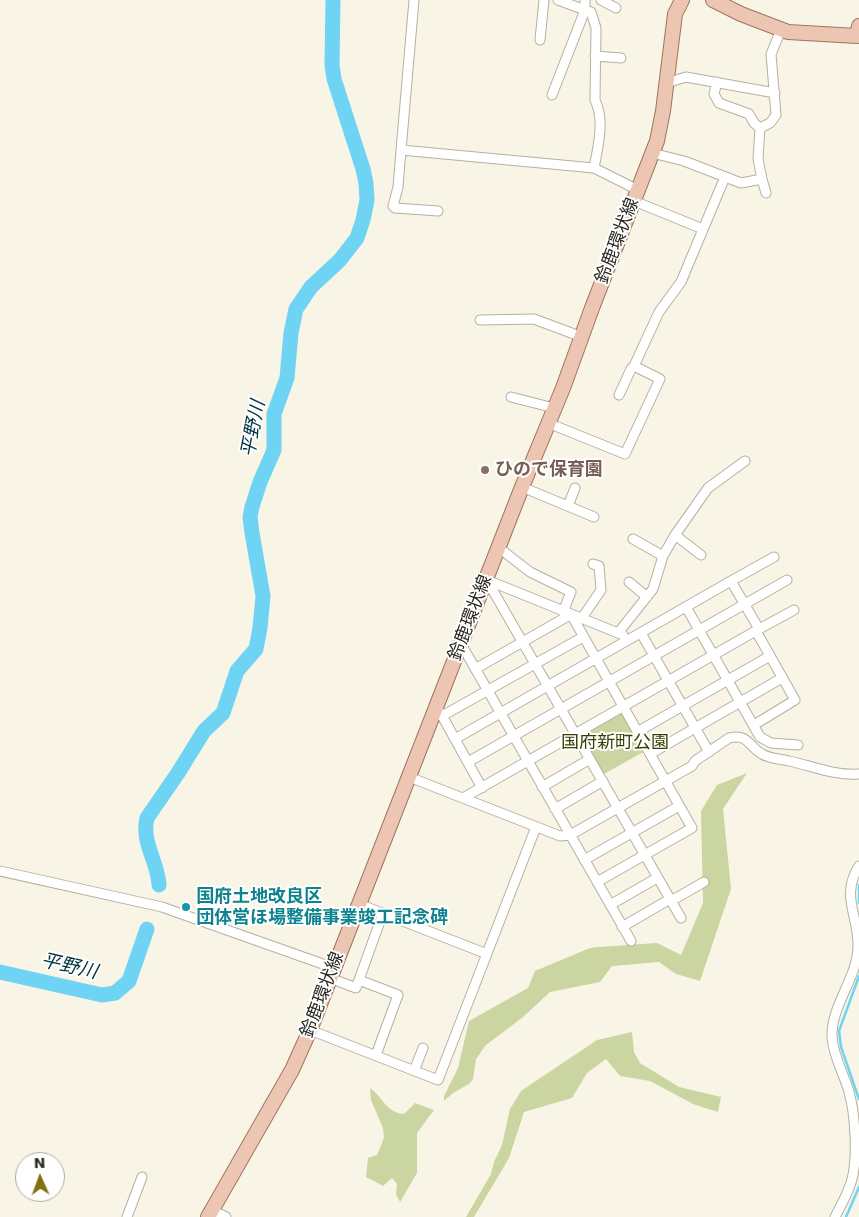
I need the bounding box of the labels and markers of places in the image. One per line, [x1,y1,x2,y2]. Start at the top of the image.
place label: ひので保育園 [495,459,603,481]
marker: ひので保育園 [479,464,491,476]
place label: 国府土地改良区 団体営ほ場整備事業竣工記念碑 [196,886,448,929]
marker: 国府土地改良区 団体営ほ場整備事業竣工記念碑 [180,901,192,913]

